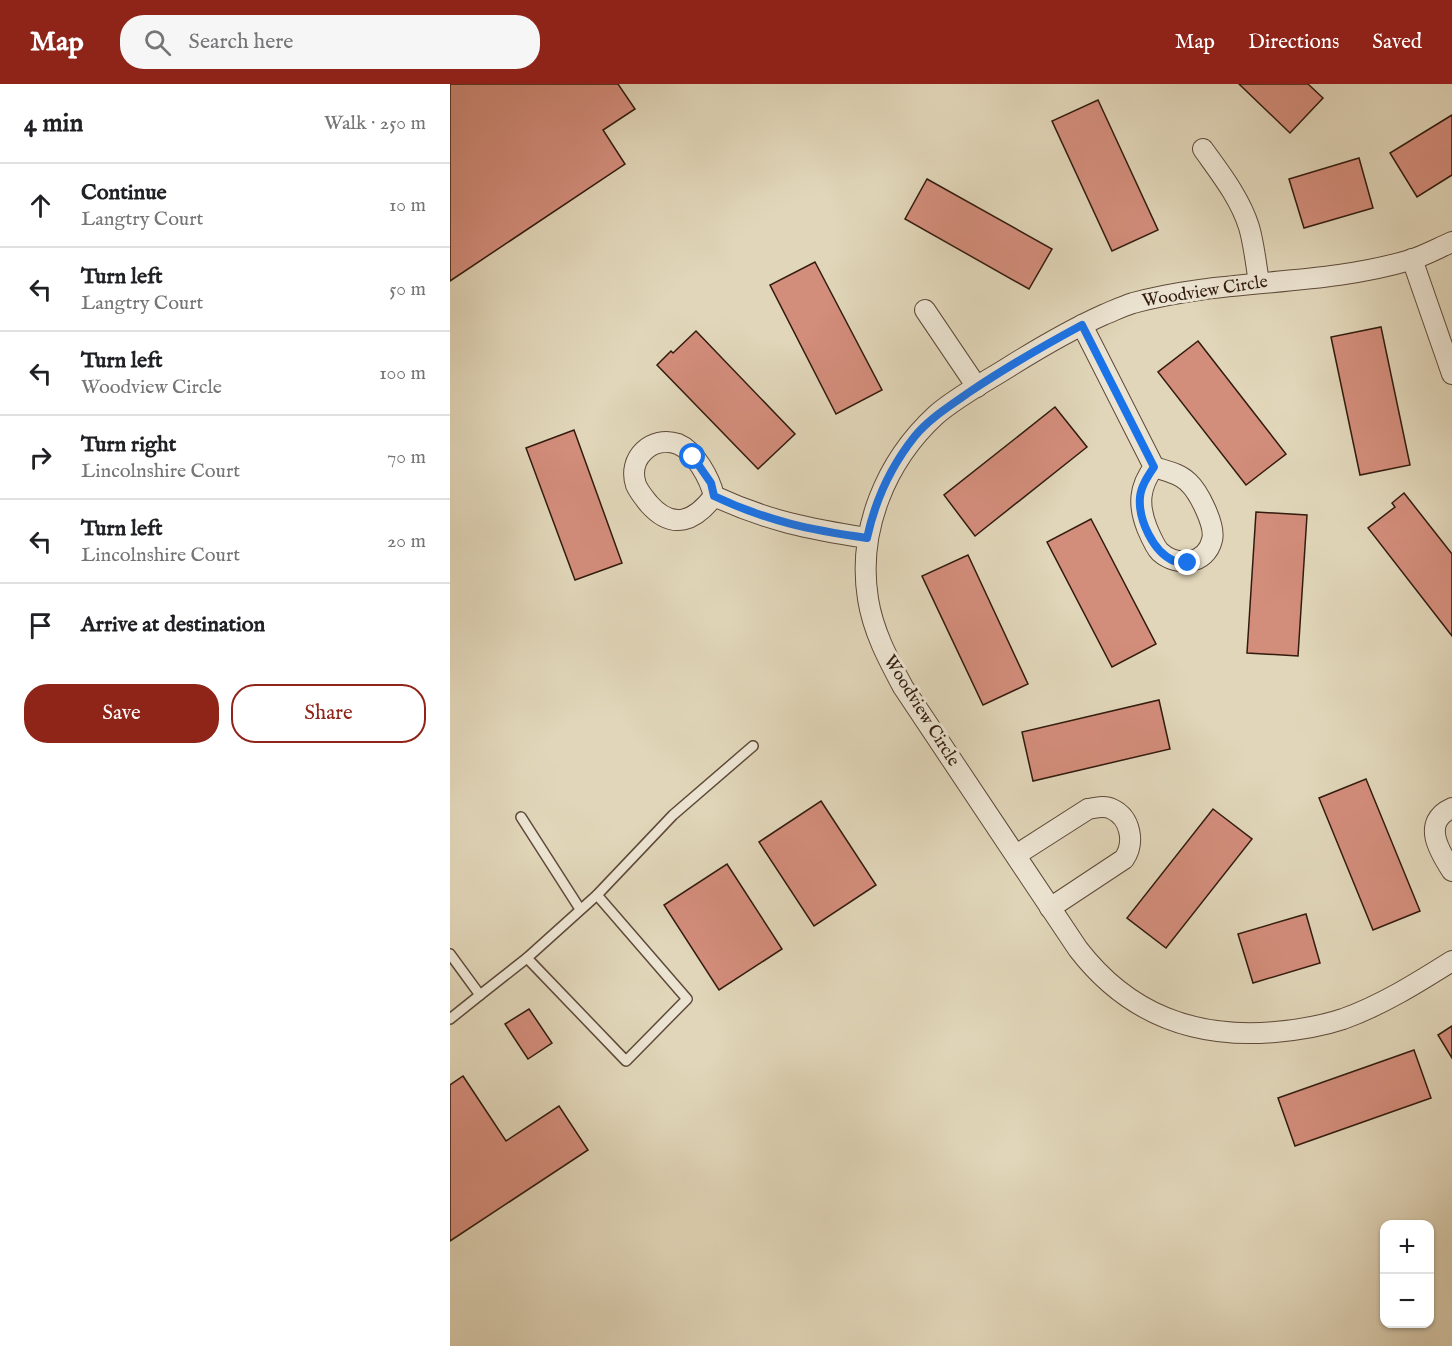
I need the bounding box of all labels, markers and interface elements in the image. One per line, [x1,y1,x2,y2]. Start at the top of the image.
search box [120,15,540,69]
text: Map [30,25,84,60]
icon: search [141,26,174,59]
text: Search here [189,28,293,56]
text: Map [1175,29,1215,56]
text: Directions [1248,29,1339,56]
text: Saved [1372,29,1422,56]
text: 4 min [24,107,83,140]
text: Walk · 250 m [324,111,426,136]
text: Continue [81,179,167,207]
icon: ahead [24,189,57,222]
text: 10 m [389,193,426,218]
text: Langtry Court [81,207,203,232]
text: Turn left [81,263,163,291]
street label: Woodview Circle [1141,271,1269,313]
icon: left [24,273,57,306]
text: 50 m [389,277,426,302]
text: Langtry Court [81,291,203,316]
text: Turn left [81,347,163,375]
icon: left [24,357,57,390]
text: 100 m [379,361,426,386]
text: Woodview Circle [81,375,222,400]
text: Turn right [81,431,176,459]
icon: right [24,441,57,474]
route start [679,443,705,469]
text: 70 m [387,445,426,470]
text: Lincolnshire Court [81,459,240,484]
text: Turn left [81,515,163,543]
icon: left [24,525,57,558]
text: 20 m [387,529,426,554]
text: Lincolnshire Court [81,543,240,568]
route end [1174,549,1200,575]
icon: arrive [24,609,57,642]
text: Arrive at destination [81,611,265,639]
street label: Woodview Circle [878,651,964,771]
button: Save [24,684,219,743]
button: Share [231,684,426,743]
map controls [1380,1220,1434,1328]
button: + [1380,1220,1434,1274]
button: − [1380,1274,1434,1328]

